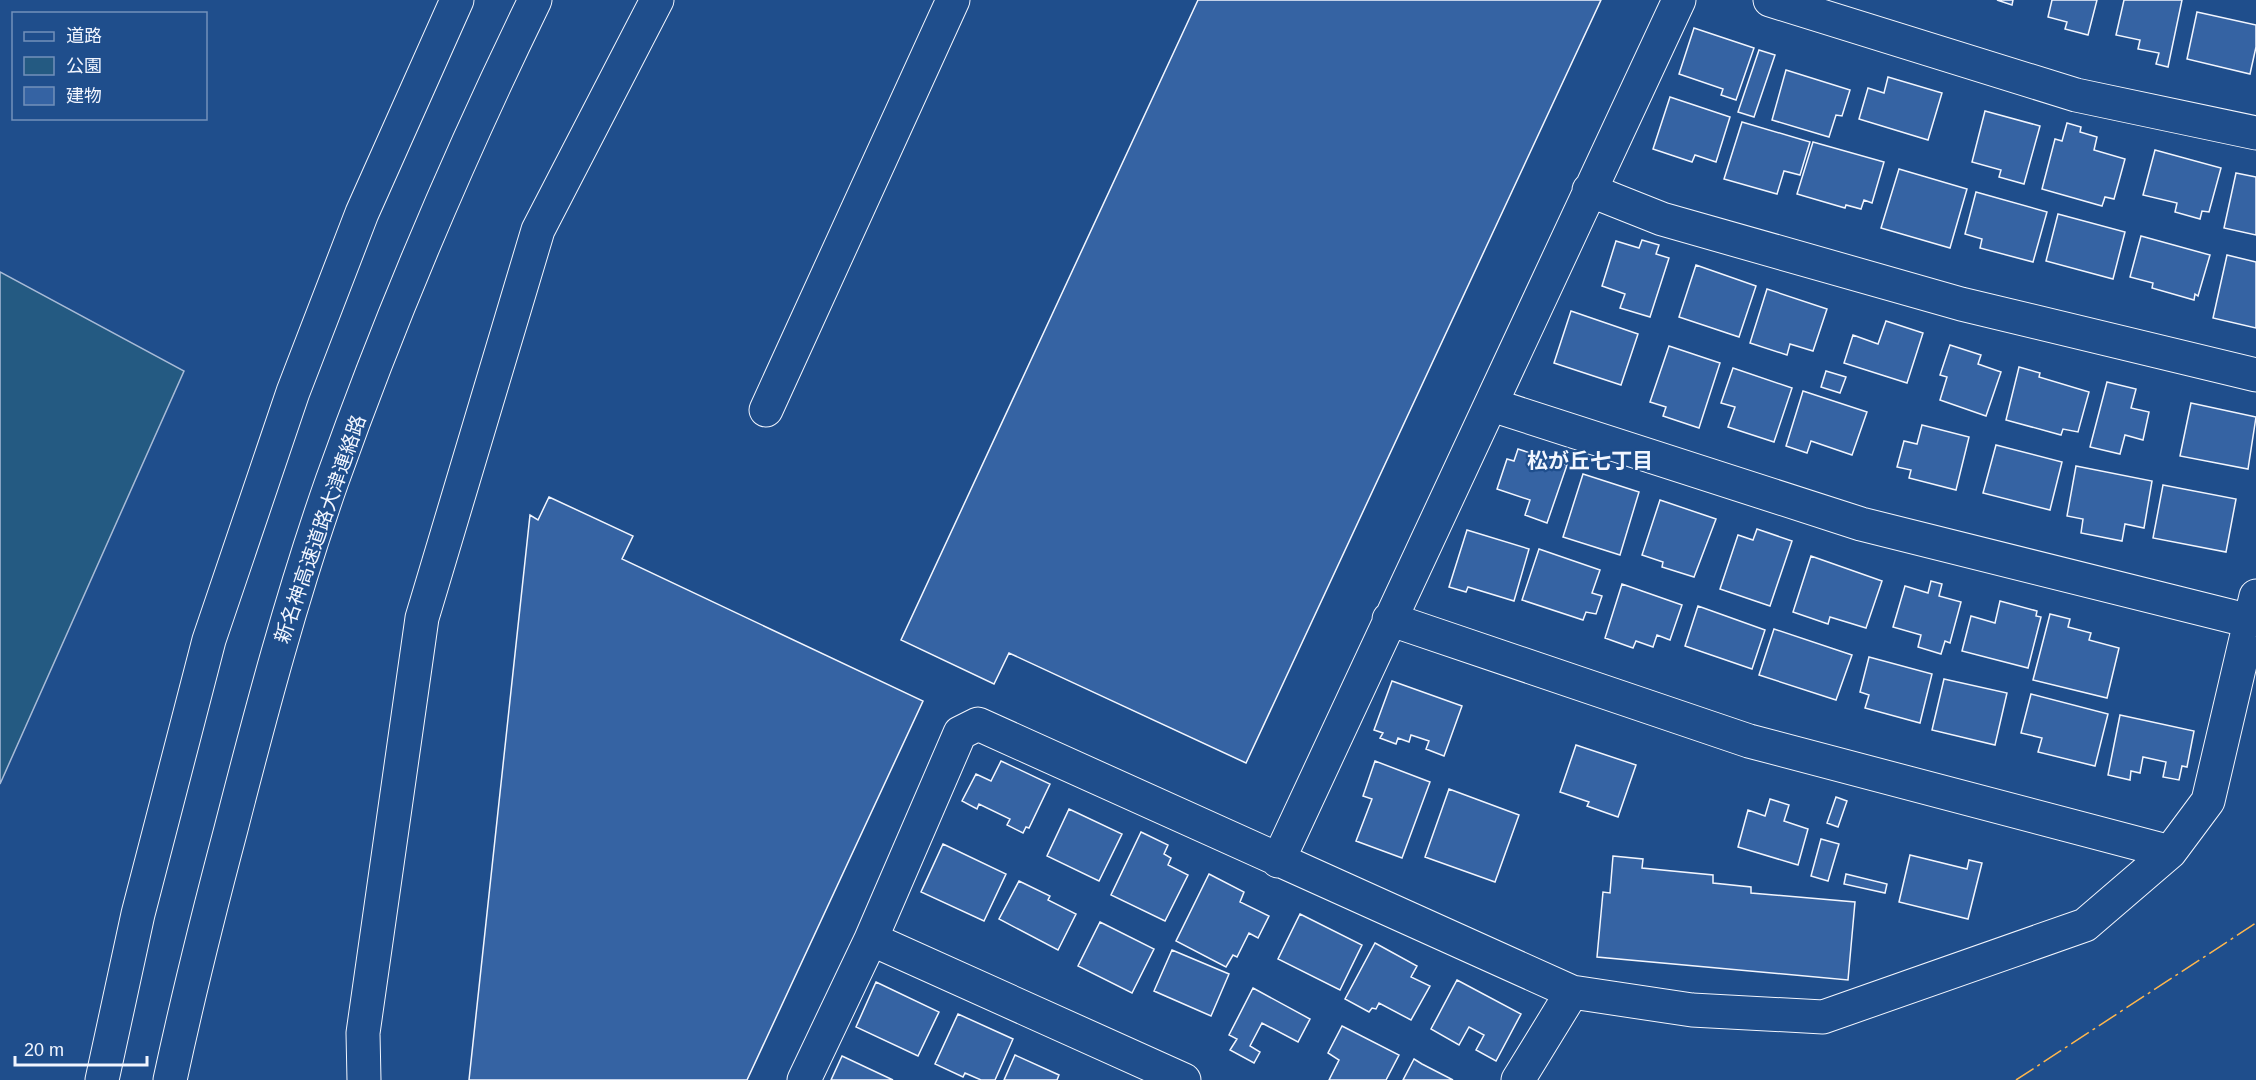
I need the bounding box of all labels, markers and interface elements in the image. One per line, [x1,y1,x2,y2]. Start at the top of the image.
legend [12,12,207,120]
text: 道路 [66,26,102,46]
text: 公園 [66,56,102,76]
text: 建物 [66,86,102,106]
street label: 新名神高速道路大津連絡路 [271,412,369,646]
district label: 松が丘七丁目 [1527,449,1653,472]
scale bar [15,1029,147,1067]
text: 20 m [24,1040,64,1060]

